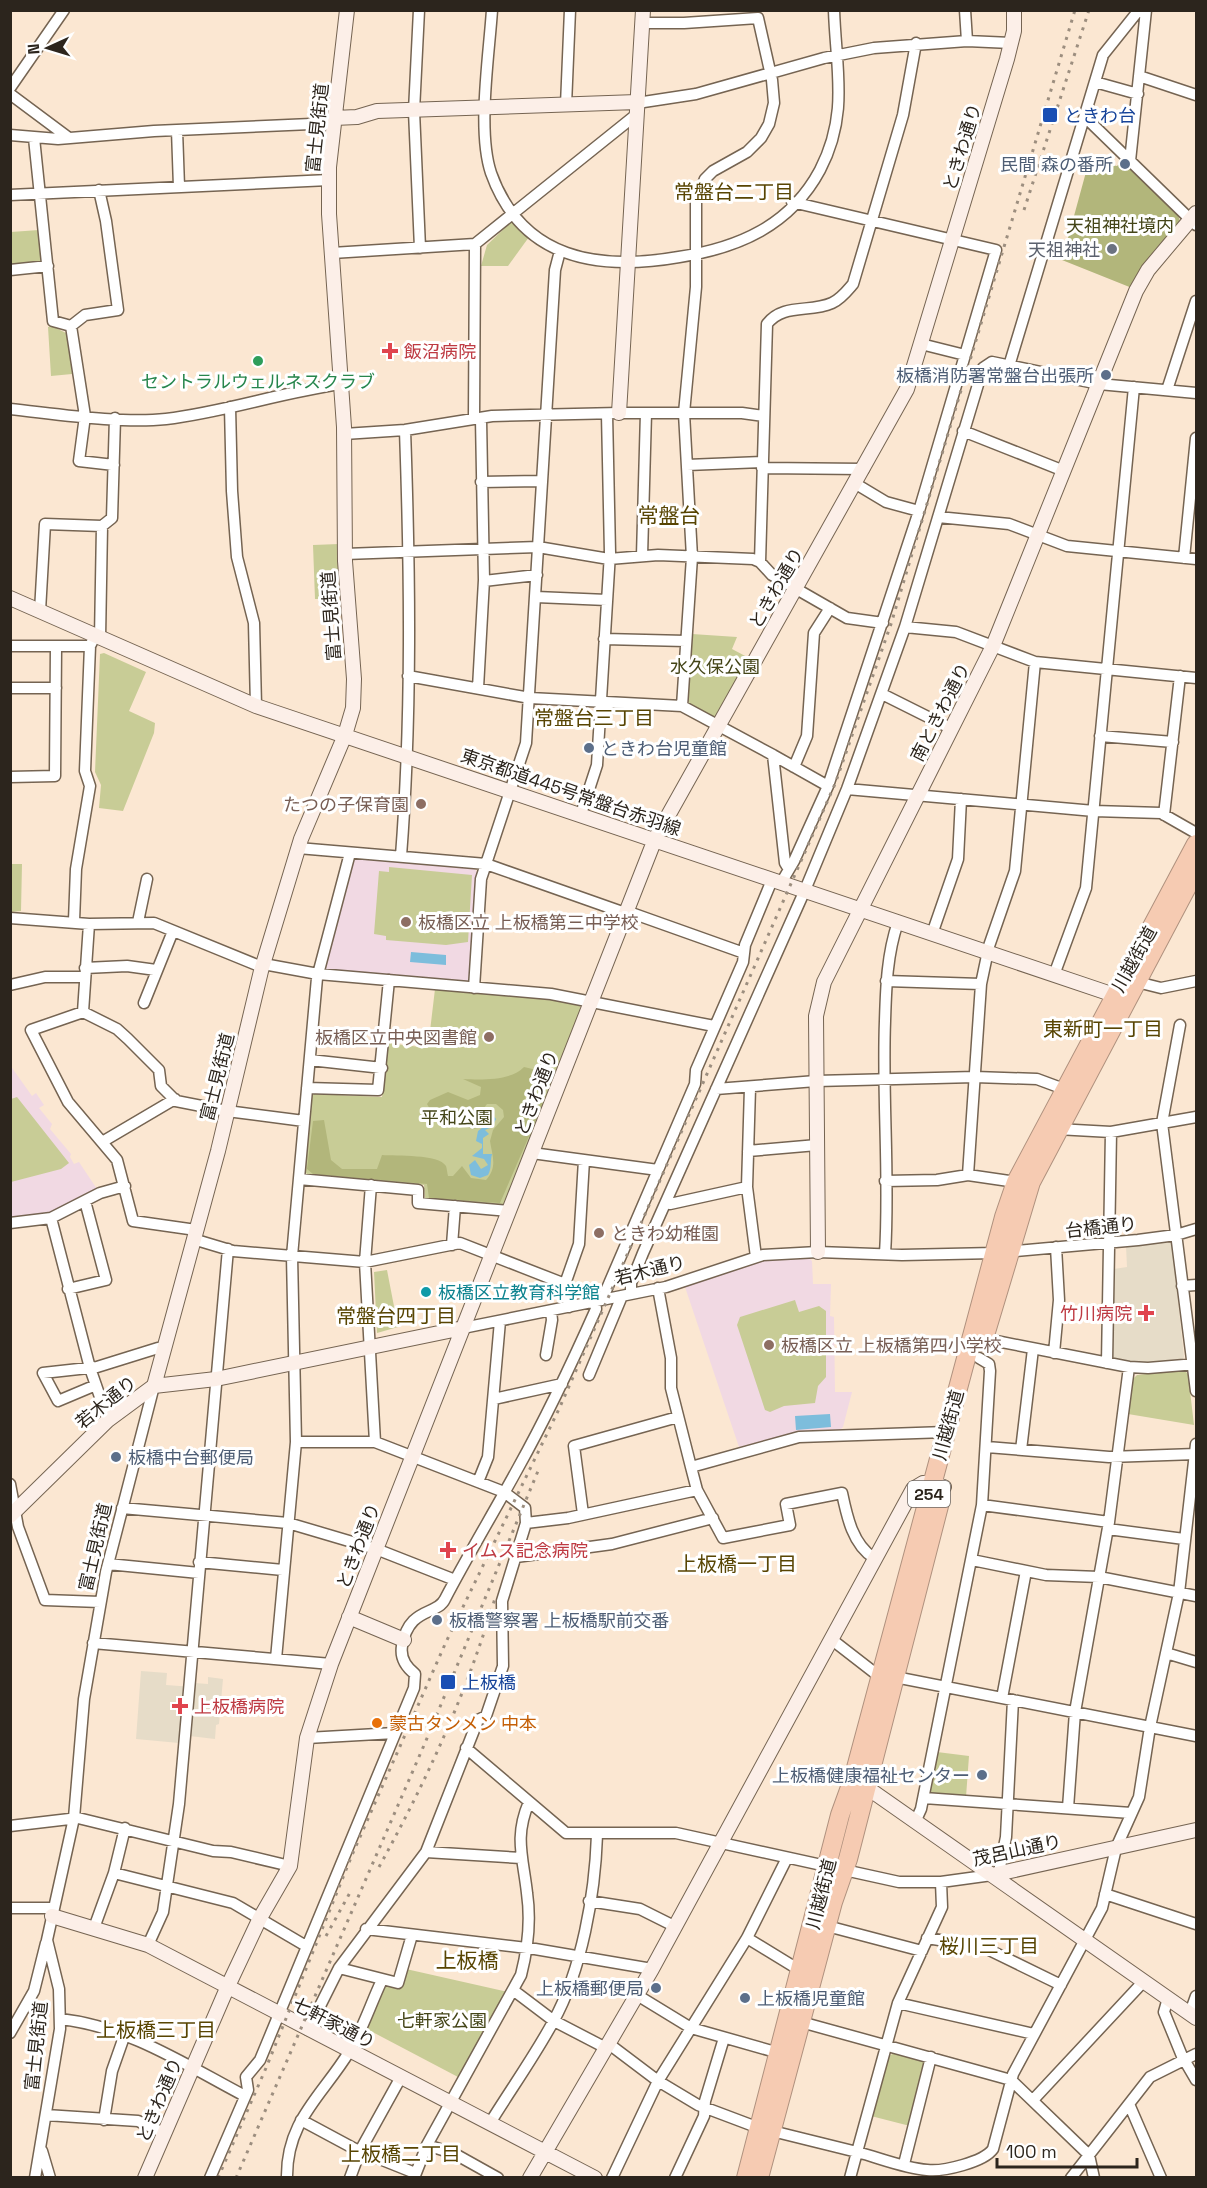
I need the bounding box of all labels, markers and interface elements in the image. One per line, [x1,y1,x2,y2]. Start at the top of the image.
north arrow [18,18,78,78]
text: N [23,43,44,55]
street label: 富士見街道 [301,82,333,174]
street label: ときわ通り [938,101,986,193]
place label: ときわ台 [1064,104,1136,127]
marker: ときわ台 [1041,106,1059,124]
place label: 民間 森の番所 [1000,153,1113,176]
marker: 民間 森の番所 [1118,157,1132,171]
district label: 常盤台二丁目 [674,179,794,205]
park label: 天祖神社境内 [1066,214,1174,237]
place label: 天祖神社 [1028,238,1100,261]
marker: 天祖神社 [1105,242,1119,256]
place label: 飯沼病院 [404,340,476,363]
marker: 飯沼病院 [381,342,399,360]
marker: セントラルウェルネスクラブ [251,354,265,368]
place label: 板橋消防署常盤台出張所 [896,364,1094,387]
marker: 板橋消防署常盤台出張所 [1099,368,1113,382]
place label: セントラルウェルネスクラブ [141,370,375,393]
district label: 常盤台 [638,502,701,529]
street label: ときわ通り [744,543,808,633]
street label: 富士見街道 [316,570,346,662]
park label: 水久保公園 [670,655,760,678]
street label: 南ときわ通り [905,659,975,765]
district label: 常盤台三丁目 [534,705,654,731]
place label: ときわ台児童館 [601,737,727,760]
marker: ときわ台児童館 [582,741,596,755]
street label: 東京都道445号常盤台赤羽線 [458,743,684,841]
place label: たつの子保育園 [283,793,409,816]
marker: たつの子保育園 [414,797,428,811]
place label: 板橋区立 上板橋第三中学校 [418,911,639,934]
marker: 板橋区立 上板橋第三中学校 [399,915,413,929]
street label: 川越街道 [1106,922,1162,996]
district label: 東新町一丁目 [1043,1016,1163,1042]
place label: 板橋区立中央図書館 [315,1026,477,1049]
marker: 板橋区立中央図書館 [482,1030,496,1044]
street label: 富士見街道 [195,1031,239,1123]
street label: ときわ通り [509,1047,563,1139]
park label: 平和公園 [421,1106,493,1129]
street label: 台橋通り [1064,1212,1138,1242]
place label: ときわ幼稚園 [611,1222,719,1245]
marker: ときわ幼稚園 [592,1226,606,1240]
street label: 若木通り [612,1250,688,1290]
place label: 板橋区立教育科学館 [438,1281,600,1304]
marker: 板橋区立教育科学館 [419,1285,433,1299]
place label: 竹川病院 [1060,1302,1132,1325]
district label: 常盤台四丁目 [336,1303,456,1329]
marker: 竹川病院 [1137,1304,1155,1322]
place label: 板橋区立 上板橋第四小学校 [781,1334,1002,1357]
marker: 板橋区立 上板橋第四小学校 [762,1338,776,1352]
street label: 若木通り [71,1370,141,1434]
street label: 川越街道 [928,1387,968,1463]
place label: 板橋中台郵便局 [128,1446,254,1469]
marker: 板橋中台郵便局 [109,1450,123,1464]
road number: 254 [908,1481,950,1507]
street label: ときわ通り [331,1500,385,1592]
street label: 富士見街道 [74,1501,116,1593]
place label: イムス記念病院 [462,1539,588,1562]
marker: イムス記念病院 [439,1541,457,1559]
district label: 上板橋一丁目 [677,1551,797,1577]
place label: 板橋警察署 上板橋駅前交番 [449,1609,670,1632]
marker: 板橋警察署 上板橋駅前交番 [430,1613,444,1627]
place label: 上板橋 [462,1671,516,1694]
marker: 上板橋 [439,1673,457,1691]
place label: 上板橋病院 [194,1695,284,1718]
marker: 上板橋病院 [171,1697,189,1715]
place label: 蒙古タンメン 中本 [389,1712,537,1735]
marker: 蒙古タンメン 中本 [370,1716,384,1730]
place label: 上板橋健康福祉センター [772,1764,970,1787]
marker: 上板橋健康福祉センター [975,1768,989,1782]
street label: 茂呂山通り [971,1829,1063,1871]
street label: 川越街道 [801,1856,841,1932]
district label: 桜川三丁目 [939,1933,1039,1959]
district label: 上板橋 [436,1947,499,1974]
place label: 上板橋郵便局 [536,1977,644,2000]
marker: 上板橋郵便局 [649,1981,663,1995]
place label: 上板橋児童館 [757,1987,865,2010]
marker: 上板橋児童館 [738,1991,752,2005]
street label: 七軒家通り [289,1992,379,2054]
street label: 富士見街道 [20,2000,52,2092]
park label: 七軒家公園 [397,2009,487,2032]
district label: 上板橋三丁目 [96,2017,216,2043]
street label: ときわ通り [131,2054,187,2146]
scale bar [997,2131,1136,2169]
text: 100 m [1006,2140,1057,2163]
district label: 上板橋二丁目 [341,2141,461,2167]

